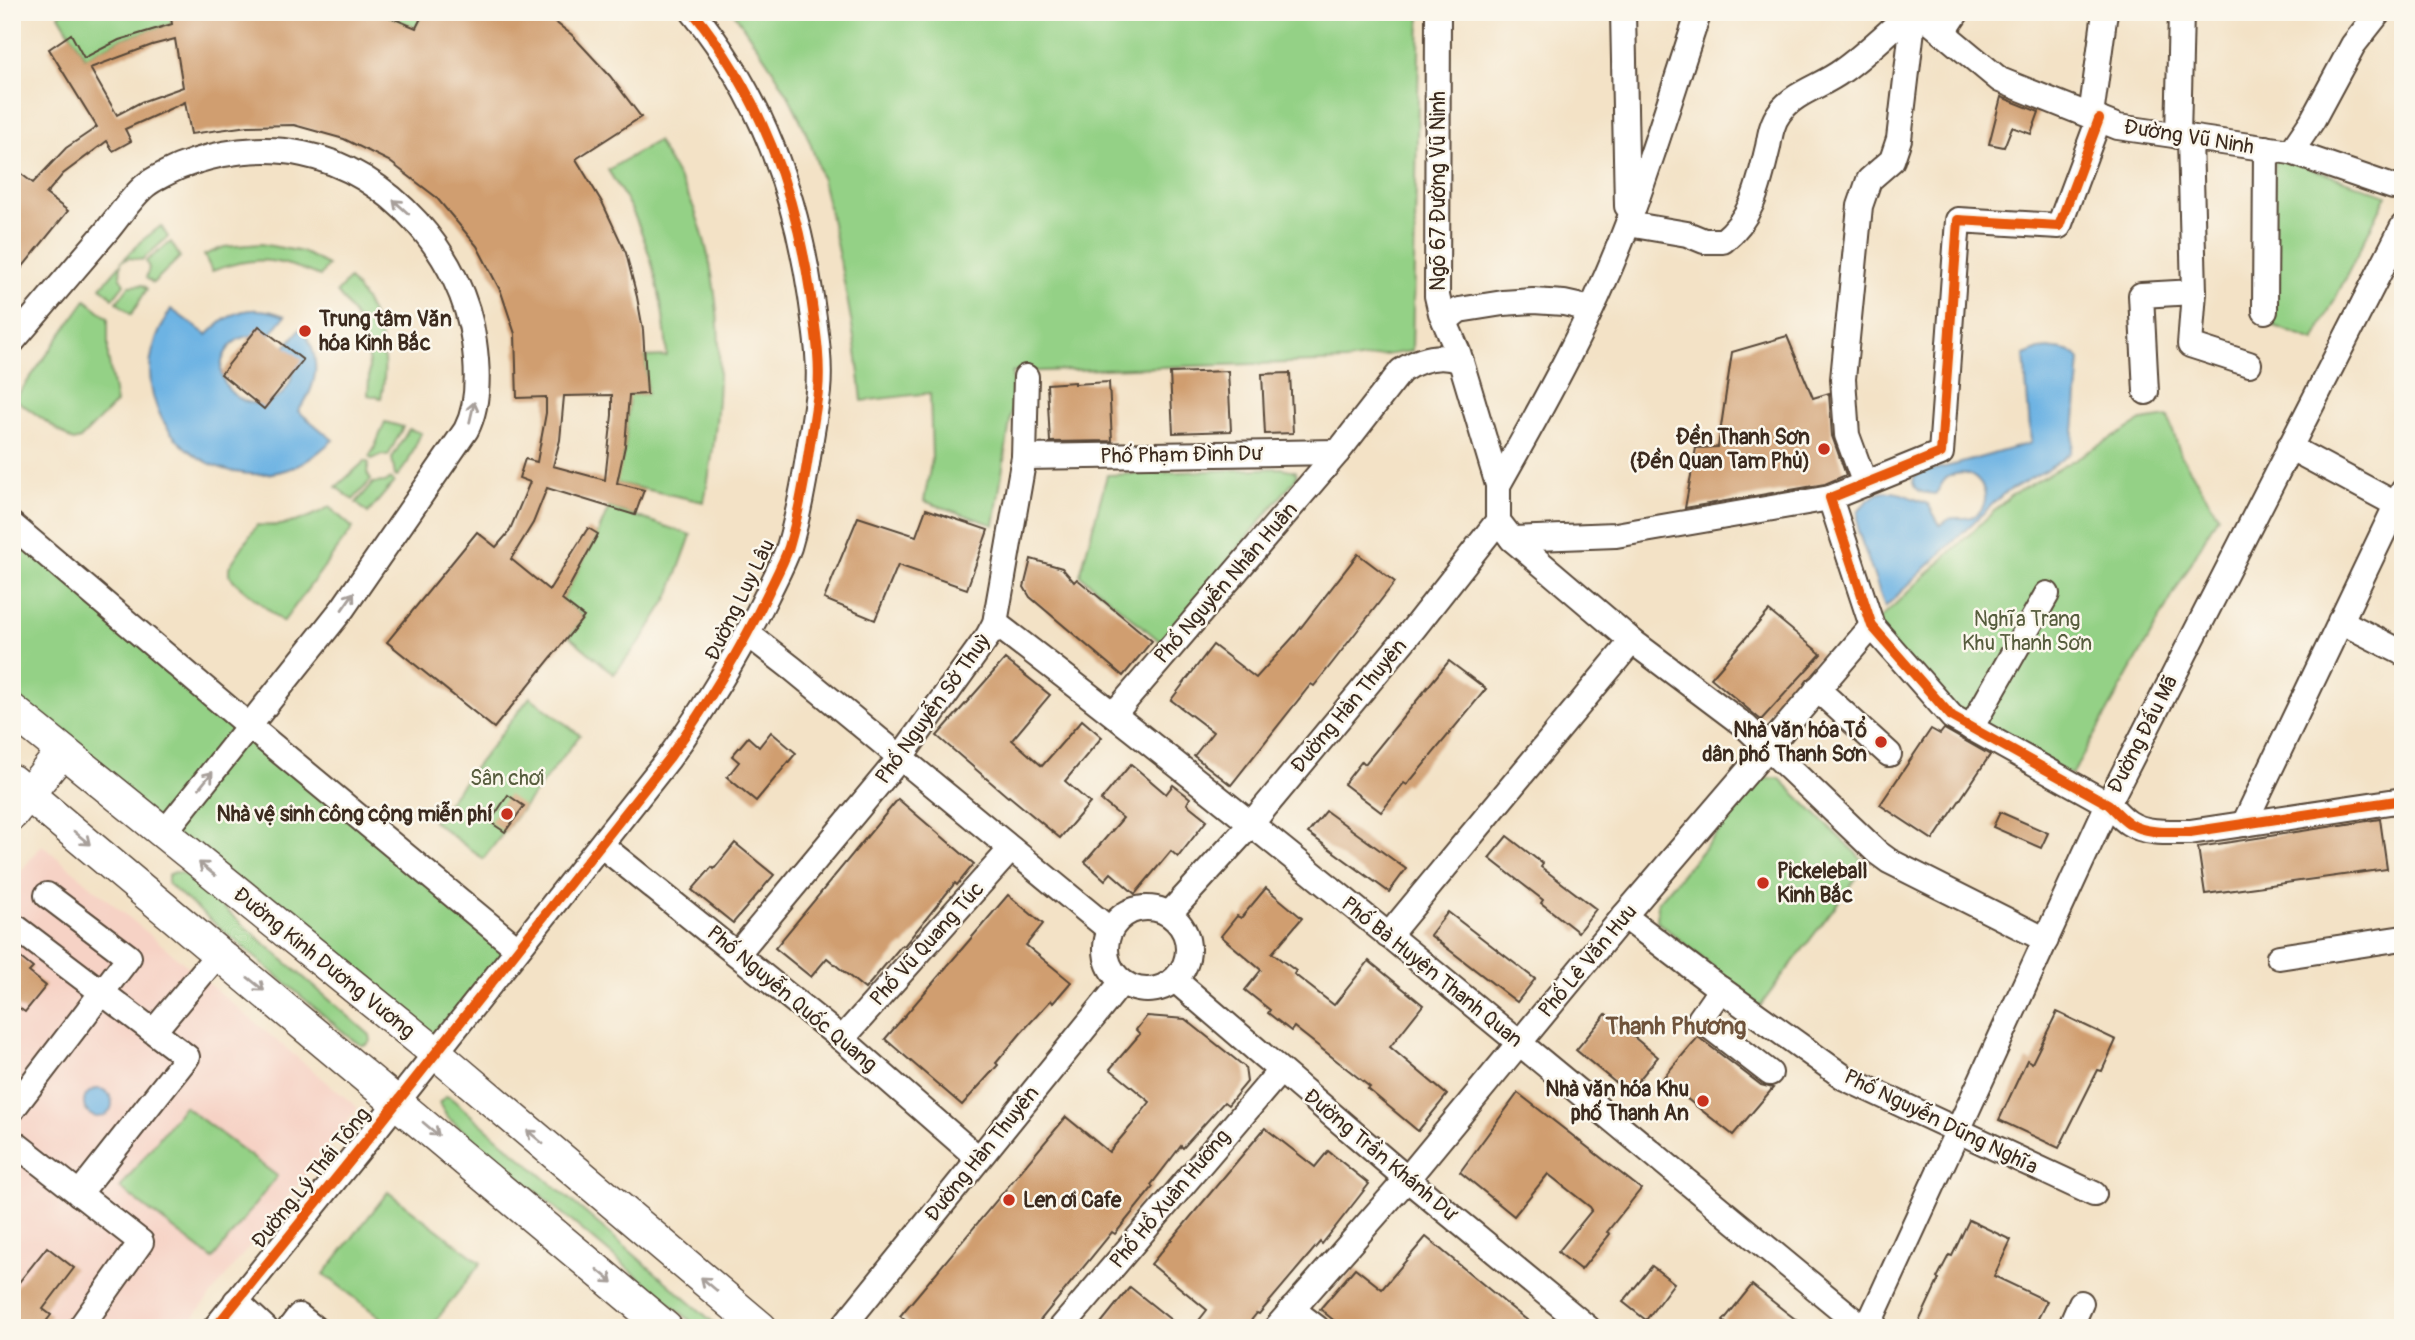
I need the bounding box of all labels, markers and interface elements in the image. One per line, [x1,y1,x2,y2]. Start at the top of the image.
street label: Ngõ 67 Đường Vũ Ninh [1425,91,1452,291]
street label: Đường Vũ Ninh [2122,113,2256,161]
one-way arrow [392,199,410,215]
place label: Trung tâm Văn hóa Kinh Bắc [318,306,452,357]
marker: Trung tâm Văn hóa Kinh Bắc [297,323,313,339]
one-way arrow [466,401,479,424]
place label: Đền Thanh Sơn (Đền Quan Tam Phủ) [1630,423,1810,475]
street label: Phố Phạm Đình Dư [1100,440,1263,470]
marker: Đền Thanh Sơn (Đền Quan Tam Phủ) [1816,441,1832,457]
street label: Phố Nguyễn Nhân Huân [1149,497,1303,669]
street label: Đường Luy Lâu [699,535,781,665]
one-way arrow [341,592,355,611]
park label: Nghĩa Trang Khu Thanh Sơn [1962,606,2092,657]
street label: Phố Nguyễn Sở Thuỳ [869,629,997,789]
street label: Đường Hàn Thuyên [1285,633,1413,779]
street label: Đường Đấu Mã [2101,670,2185,798]
place label: Nhà văn hóa Tổ dân phố Thanh Sơn [1702,715,1868,768]
marker: Nhà văn hóa Tổ dân phố Thanh Sơn [1873,734,1889,750]
park label: Sân chơi [470,765,544,792]
one-way arrow [198,771,214,789]
place label: Nhà vệ sinh công cộng miễn phí [217,800,493,828]
marker: Nhà vệ sinh công cộng miễn phí [499,806,515,822]
one-way arrow [72,830,90,845]
place label: Pickeleball Kinh Bắc [1777,858,1868,909]
one-way arrow [199,861,217,876]
marker: Pickeleball Kinh Bắc [1755,875,1771,891]
street label: Phố Vũ Quang Túc [864,876,990,1012]
street label: Đường Kinh Dương Vương [228,881,420,1045]
street label: Phố Bà Huyện Thanh Quan [1336,891,1528,1053]
street label: Phố Lê Văn Hưu [1533,899,1643,1023]
street label: Phố Nguyễn Quốc Quang [701,920,883,1078]
one-way arrow [247,975,265,991]
district label: Thanh Phương [1605,1012,1746,1041]
street label: Phố Nguyễn Dũng Nghĩa [1840,1063,2042,1181]
place label: Nhà văn hóa Khu phố Thanh An [1545,1076,1689,1127]
street label: Đường Hàn Thuyên [919,1080,1045,1228]
street label: Đường Trần Khánh Dư [1298,1082,1464,1228]
marker: Nhà văn hóa Khu phố Thanh An [1695,1093,1711,1109]
street label: Đường Lý Thái Tông [246,1102,376,1254]
one-way arrow [421,1121,439,1137]
street label: Phố Hồ Xuân Hương [1103,1123,1236,1274]
one-way arrow [526,1129,544,1145]
place label: Len ơi Cafe [1023,1187,1122,1214]
marker: Len ơi Cafe [1001,1192,1017,1208]
one-way arrow [595,1268,613,1284]
one-way arrow [700,1276,718,1292]

